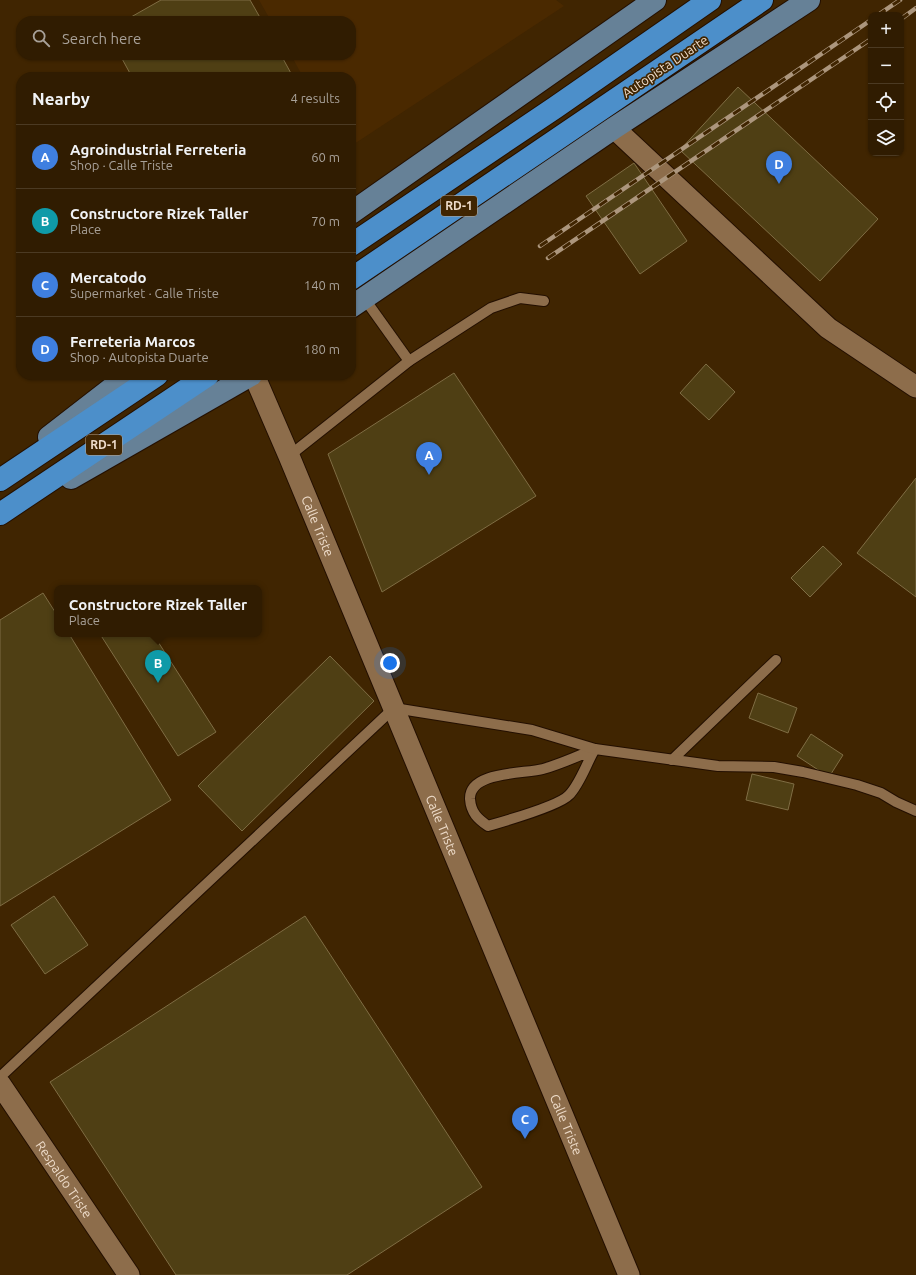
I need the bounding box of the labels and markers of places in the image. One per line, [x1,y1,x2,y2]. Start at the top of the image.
pin: D [766,151,792,184]
pin: A [416,442,442,475]
pin: B [145,650,171,683]
pin: C [512,1106,538,1139]

